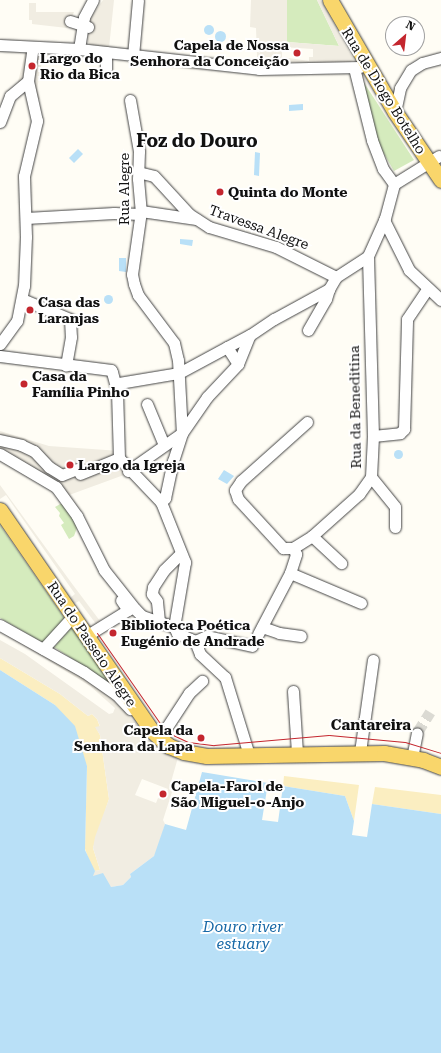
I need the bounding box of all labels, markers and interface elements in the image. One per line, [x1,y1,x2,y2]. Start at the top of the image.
north arrow [385,16,425,56]
text: N [404,18,417,34]
street label: Rua de Diogo Botelho [338,25,430,157]
place label: Capela de Nossa Senhora da Conceição [130,37,289,70]
marker: Capela de Nossa Senhora da Conceição [292,48,302,58]
place label: Largo do Rio da Bica [40,50,120,82]
marker: Largo do Rio da Bica [27,61,37,71]
district label: Foz do Douro [136,130,258,152]
street label: Rua Alegre [116,153,132,225]
place label: Quinta do Monte [228,184,348,200]
marker: Quinta do Monte [215,187,225,197]
street label: Travessa Alegre [207,201,311,253]
place label: Casa das Laranjas [38,294,100,326]
marker: Casa das Laranjas [25,305,35,315]
street label: Rua da Beneditina [346,345,364,469]
place label: Casa da Família Pinho [32,368,129,400]
marker: Casa da Família Pinho [19,379,29,389]
place label: Largo da Igreja [78,457,185,473]
marker: Largo da Igreja [65,460,75,470]
street label: Rua do Passeio Alegre [44,578,140,710]
place label: Biblioteca Poética Eugénio de Andrade [121,617,264,650]
marker: Biblioteca Poética Eugénio de Andrade [108,628,118,638]
district label: Cantareira [331,717,411,735]
place label: Capela da Senhora da Lapa [74,722,193,754]
marker: Capela da Senhora da Lapa [196,733,206,743]
place label: Capela-Farol de São Miguel-o-Anjo [171,778,304,810]
marker: Capela-Farol de São Miguel-o-Anjo [158,789,168,799]
water label: Douro river estuary [203,918,283,953]

